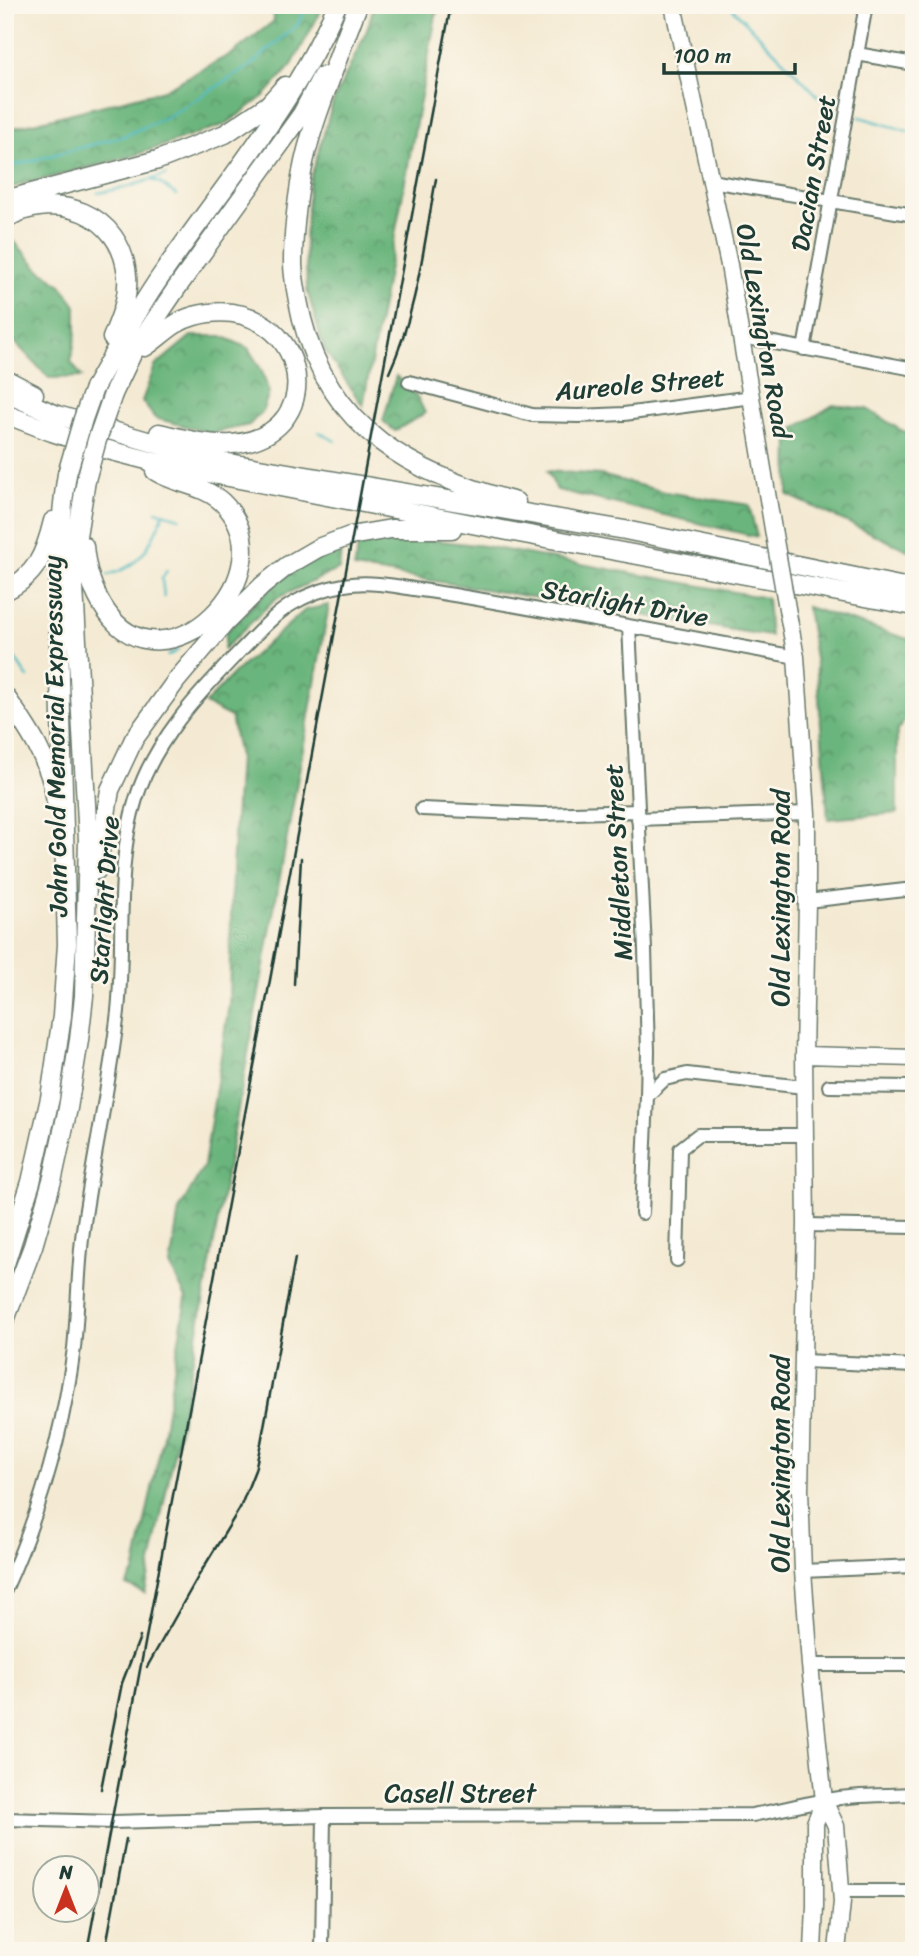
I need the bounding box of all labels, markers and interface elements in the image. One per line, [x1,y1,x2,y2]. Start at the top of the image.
scale bar [664,32,795,76]
text: 100 m [674,37,731,75]
street label: Dacian Street [777,91,849,255]
street label: Old Lexington Road [722,220,806,444]
street label: Aureole Street [552,354,727,414]
street label: John Gold Memorial Expressway [29,554,81,918]
street label: Starlight Drive [538,566,712,640]
street label: Middleton Street [590,762,646,962]
street label: Old Lexington Road [757,787,803,1007]
street label: Starlight Drive [75,814,133,986]
street label: Old Lexington Road [757,1353,803,1573]
street label: Casell Street [384,1770,537,1816]
north arrow [32,1854,102,1924]
text: N [58,1856,73,1889]

